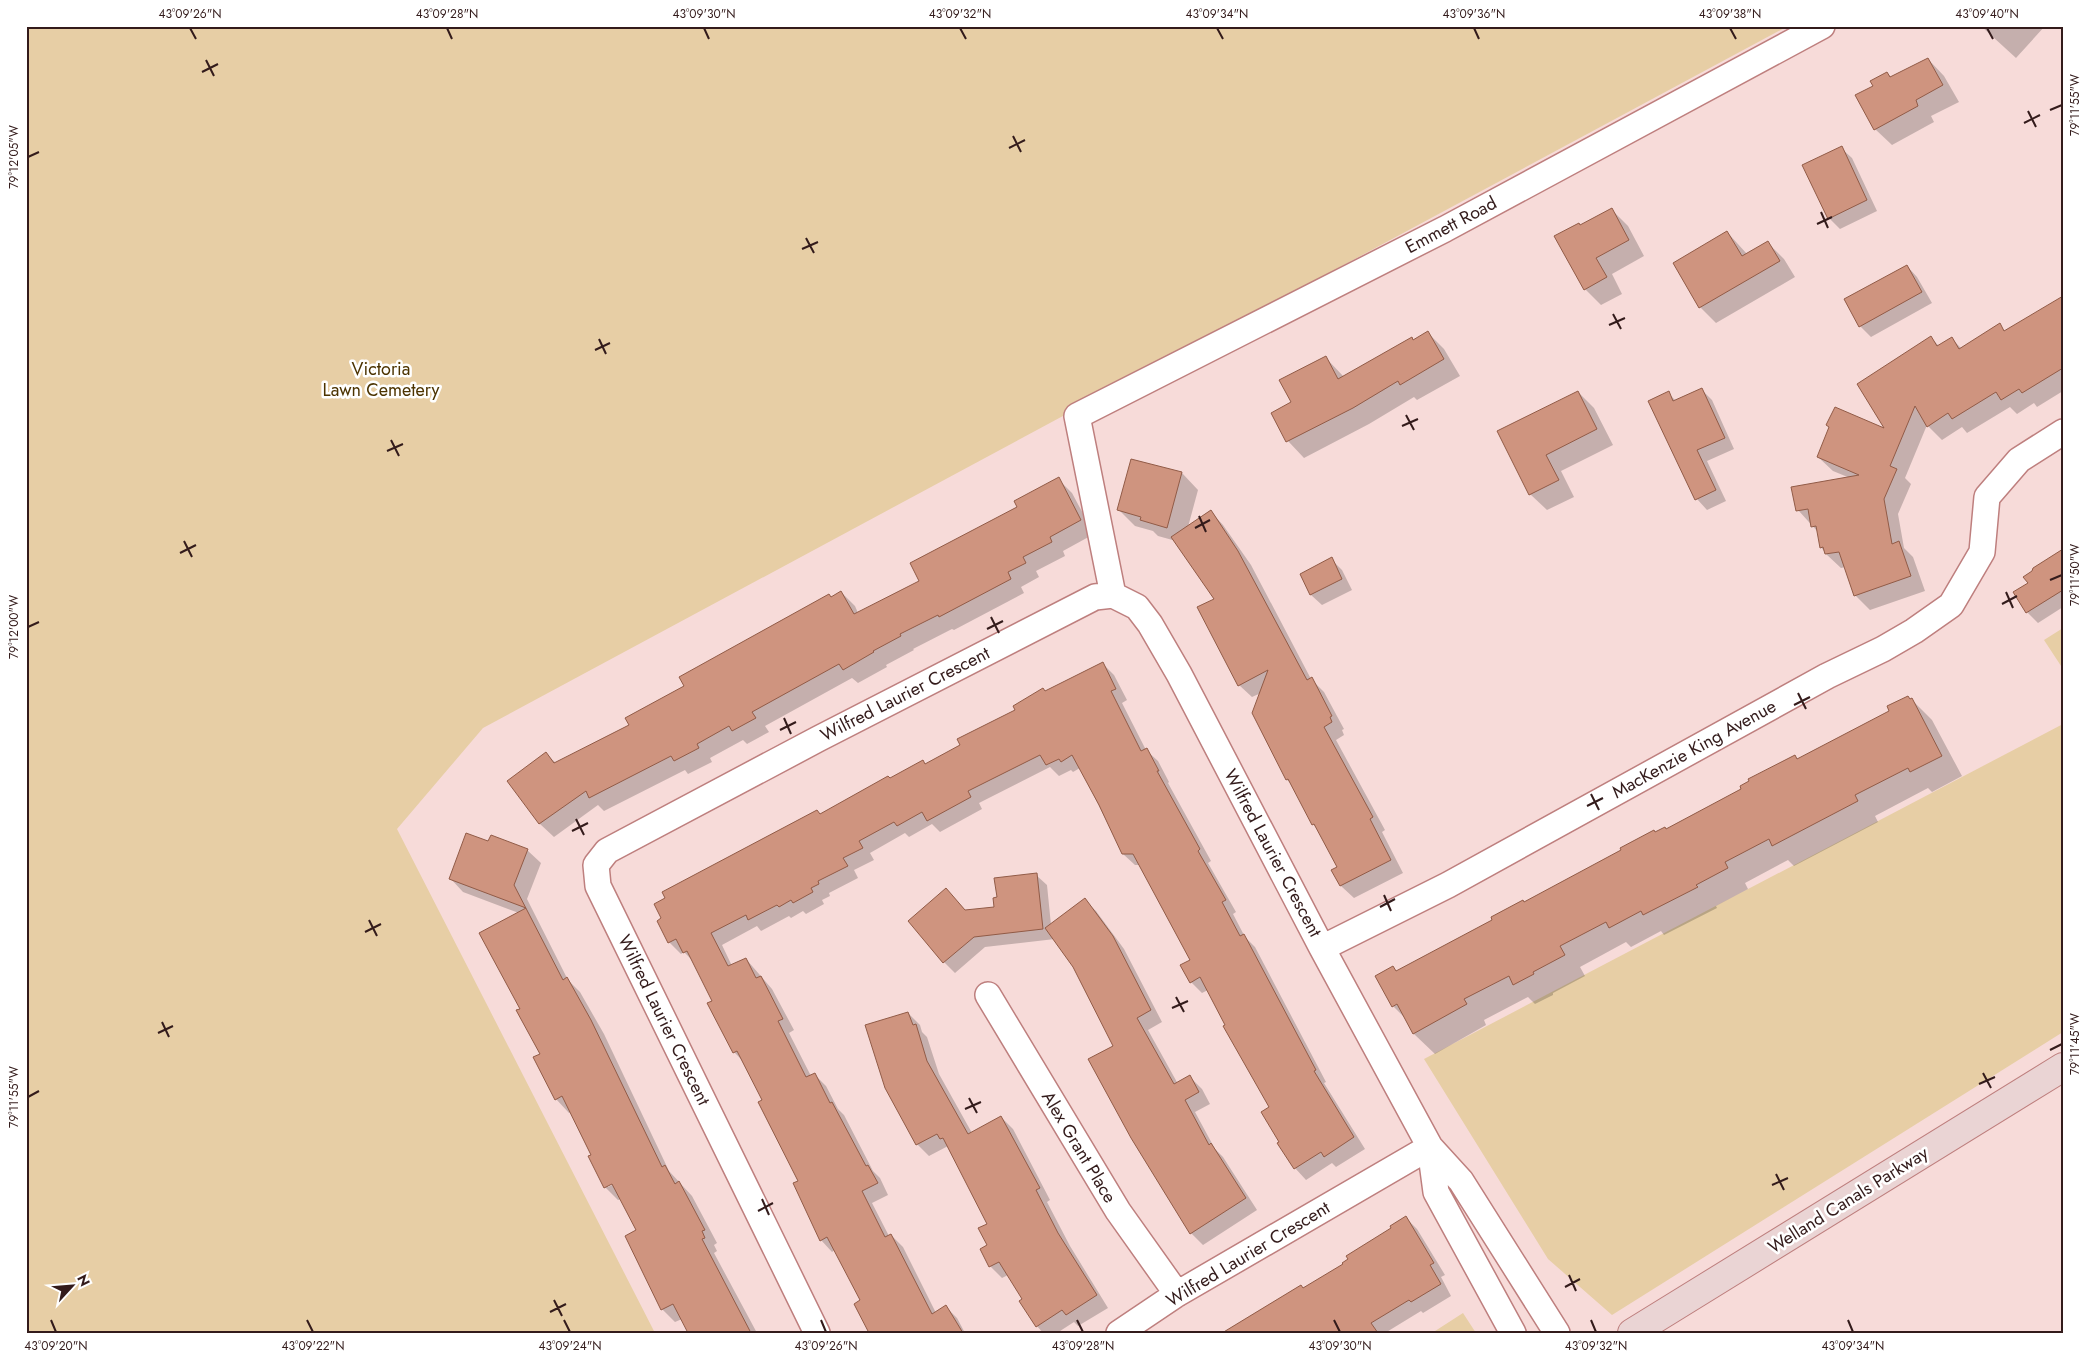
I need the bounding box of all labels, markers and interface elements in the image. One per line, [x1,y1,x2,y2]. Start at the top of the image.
text: 43°09'26"N [158,5,222,23]
text: 43°09'28"N [416,5,478,23]
text: 43°09'30"N [672,5,736,23]
text: 43°09'32"N [929,5,991,23]
text: 43°09'34"N [1186,5,1248,23]
text: 43°09'36"N [1443,5,1505,23]
text: 43°09'38"N [1699,5,1761,23]
text: 43°09'40"N [1955,5,2019,23]
text: 79°11'55"W [2066,74,2084,136]
text: 79°12'05"W [5,125,23,189]
street label: Emmett Road [1401,190,1501,260]
park label: Victoria Lawn Cemetery [323,356,440,403]
text: 79°11'50"W [2066,544,2084,606]
text: 79°12'00"W [5,595,23,659]
street label: Wilfred Laurier Crescent [816,640,995,748]
street label: MacKenzie King Avenue [1607,693,1781,805]
street label: Wilfred Laurier Crescent [1218,764,1329,942]
street label: Wilfred Laurier Crescent [611,930,717,1110]
text: 79°11'45"W [2066,1013,2084,1075]
text: 79°11'55"W [5,1066,23,1128]
street label: Alex Grant Place [1035,1086,1123,1208]
street label: Welland Canals Parkway [1763,1140,1933,1260]
street label: Wilfred Laurier Crescent [1161,1194,1335,1313]
north arrow [48,1262,98,1312]
text: N [72,1271,95,1290]
text: 43°09'20"N [24,1337,88,1355]
text: 43°09'22"N [282,1337,344,1355]
text: 43°09'24"N [538,1337,602,1355]
text: 43°09'26"N [794,1337,858,1355]
text: 43°09'28"N [1052,1337,1114,1355]
text: 43°09'30"N [1308,1337,1372,1355]
text: 43°09'32"N [1565,1337,1627,1355]
text: 43°09'34"N [1822,1337,1884,1355]

